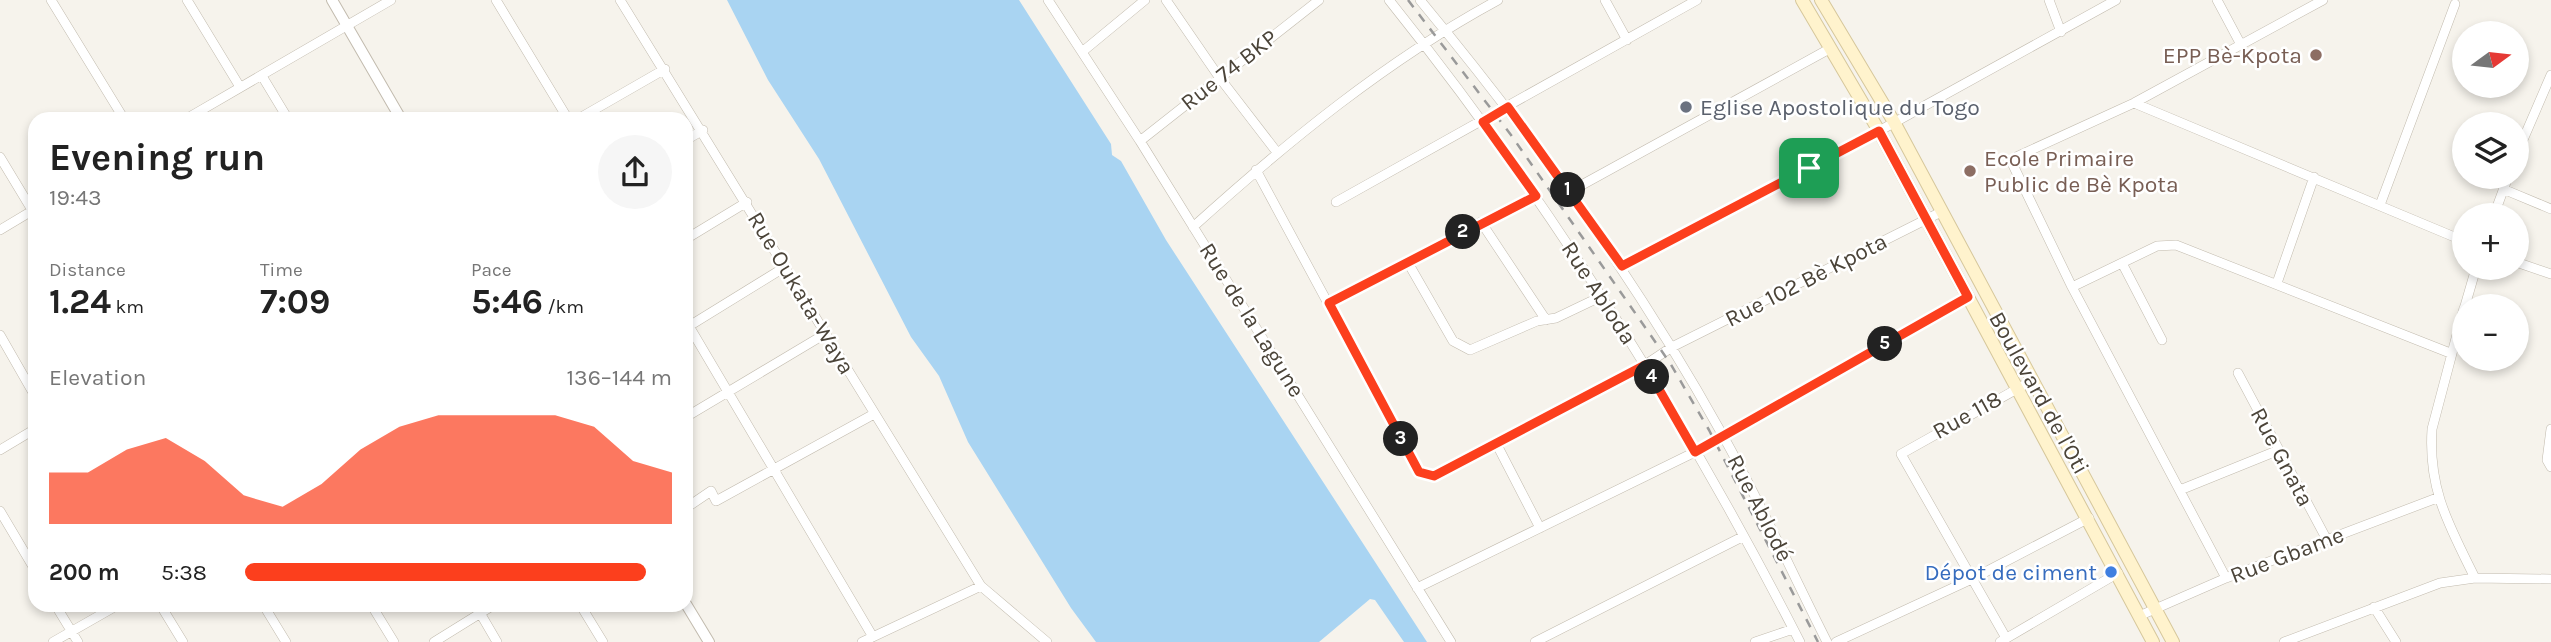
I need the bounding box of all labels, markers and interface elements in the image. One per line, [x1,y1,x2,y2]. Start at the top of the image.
north arrow [2452,21,2529,98]
map controls [2452,21,2529,371]
street label: Rue 74 BKP [1175,24,1283,116]
place label: EPP Bè-Kpota [2163,42,2302,69]
marker: EPP Bè-Kpota [2308,47,2324,63]
place label: Eglise Apostolique du Togo [1700,94,1980,121]
marker: Eglise Apostolique du Togo [1678,99,1694,115]
button: layers [2452,112,2529,189]
text: Evening run [49,135,265,180]
button: share [598,135,672,209]
pin [1779,138,1839,198]
place label: Ecole Primaire Public de Bè Kpota [1984,145,2179,198]
icon: arrive [1790,149,1828,187]
marker: Ecole Primaire Public de Bè Kpota [1962,163,1978,179]
pin: 1 [1550,172,1586,208]
text: 1 [1564,178,1571,200]
text: 19:43 [49,184,102,211]
button: + [2452,203,2529,280]
street label: Rue Oukata-Waya [742,207,860,379]
pin: 2 [1446,215,1480,250]
text: 2 [1457,220,1468,242]
street label: Rue 102 Bè Kpota [1720,228,1892,332]
street label: Rue Abloda [1556,236,1642,350]
street label: Rue de la Lagune [1194,238,1310,402]
text: Distance [49,259,126,281]
text: Time [260,259,303,281]
text: Pace [471,259,512,281]
text: 1.24 [49,281,111,322]
text: 7:09 [260,281,330,322]
text: 5:46 [471,281,543,322]
button: − [2452,294,2529,371]
text: km [111,296,144,318]
text: /km [543,296,584,318]
street label: Boulevard de l'Oti [1983,307,2095,479]
pin: 5 [1868,326,1902,362]
text: 5 [1879,332,1890,354]
pin: 4 [1634,360,1670,394]
text: Elevation [49,364,146,391]
text: 136–144 m [567,364,672,391]
text: 4 [1646,365,1657,387]
street label: Rue 118 [1928,385,2006,445]
street label: Rue Gnata [2245,403,2319,511]
pin: 3 [1384,422,1418,457]
text: 3 [1395,427,1406,449]
street label: Rue Ablodé [1722,450,1798,566]
street label: Rue Gbame [2226,521,2348,589]
text: 200 m [49,559,120,586]
text: 5:38 [161,559,207,586]
place label: Dépot de ciment [1924,559,2097,586]
marker: Dépot de ciment [2103,564,2119,580]

